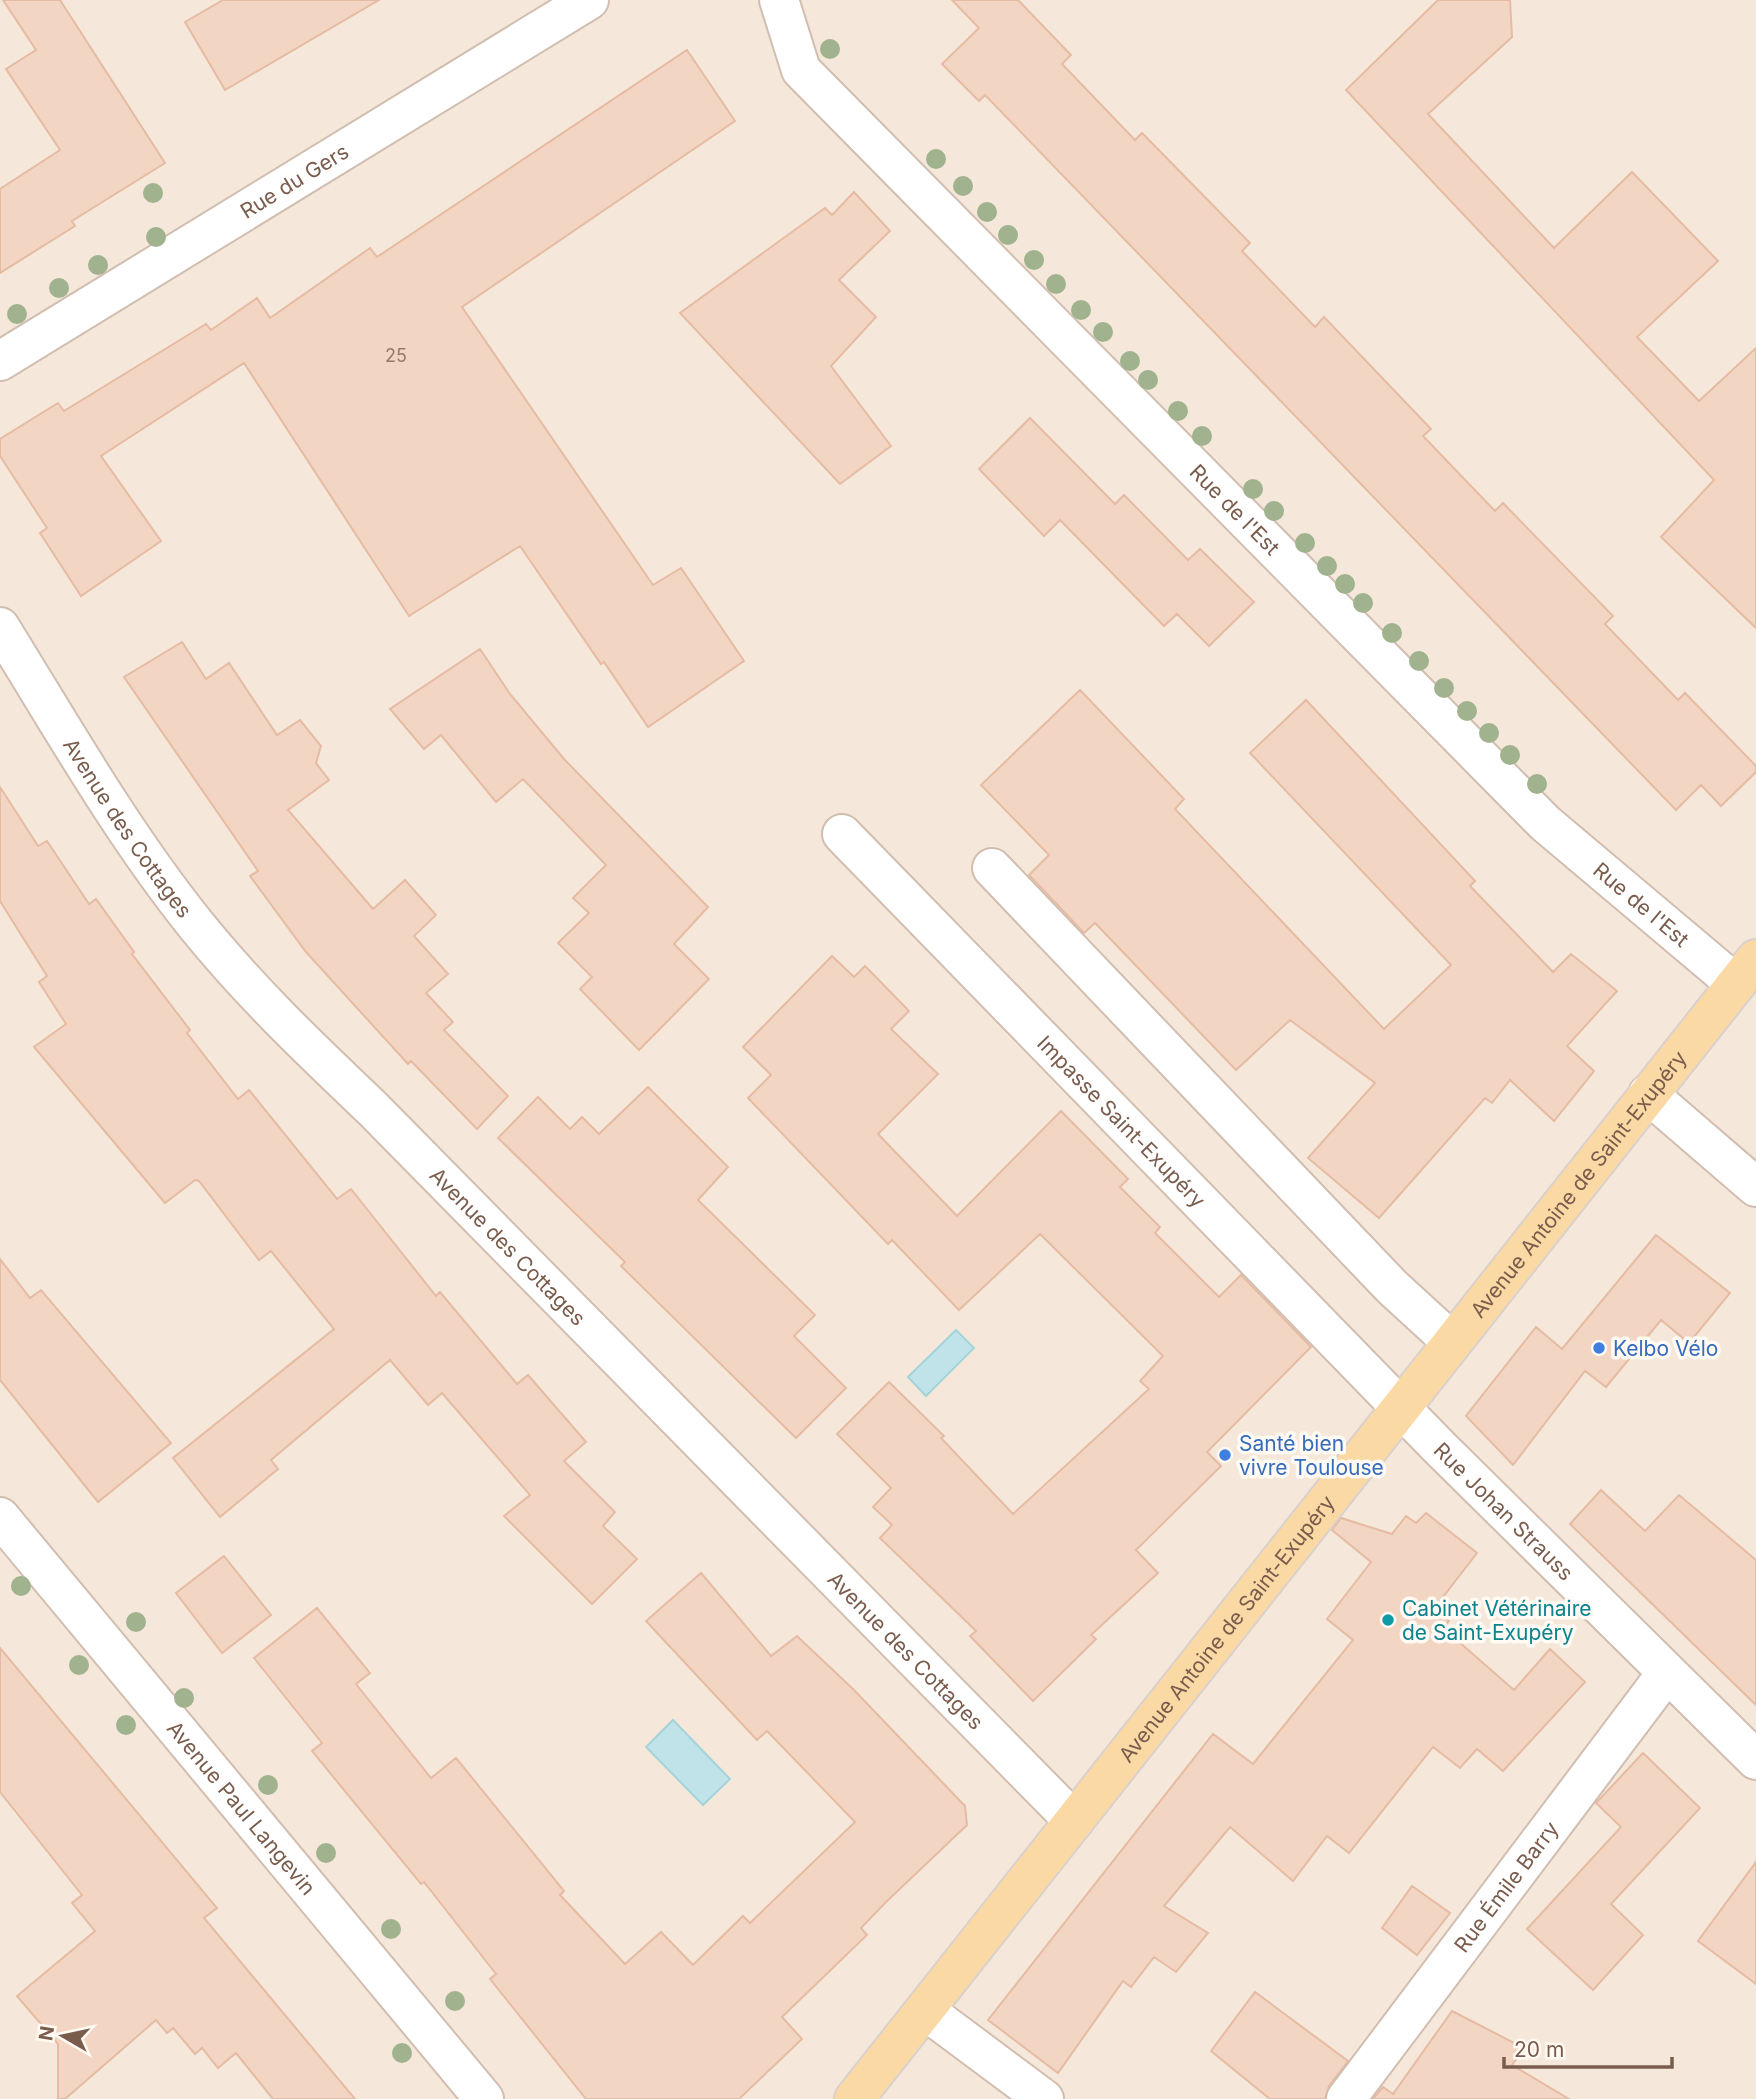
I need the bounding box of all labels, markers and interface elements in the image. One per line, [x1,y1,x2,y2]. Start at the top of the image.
street label: Rue du Gers [236,138,353,223]
house number: 25 [385,345,407,366]
street label: Rue de l'Est [1185,459,1285,560]
street label: Avenue des Cottages [58,733,198,922]
street label: Rue de l'Est [1589,857,1694,952]
street label: Impasse Saint-Exupéry [1033,1030,1211,1212]
street label: Avenue Antoine de Saint-Exupéry [1465,1045,1691,1322]
street label: Avenue des Cottages [425,1162,591,1330]
place label: Kelbo Vélo [1613,1336,1718,1361]
marker: Kelbo Vélo [1591,1340,1607,1356]
place label: Santé bien vivre Toulouse [1239,1431,1384,1480]
street label: Rue Johan Strauss [1429,1437,1579,1585]
marker: Santé bien vivre Toulouse [1217,1447,1233,1463]
street label: Avenue Antoine de Saint-Exupéry [1113,1490,1340,1767]
street label: Avenue des Cottages [823,1566,989,1734]
place label: Cabinet Vétérinaire de Saint-Exupéry [1402,1596,1591,1645]
marker: Cabinet Vétérinaire de Saint-Exupéry [1380,1612,1396,1628]
street label: Avenue Paul Langevin [162,1716,321,1900]
street label: Rue Émile Barry [1449,1816,1563,1957]
north arrow [28,2001,98,2071]
text: N [34,2024,59,2042]
scale bar [1504,2025,1672,2070]
text: 20 m [1514,2037,1564,2062]

